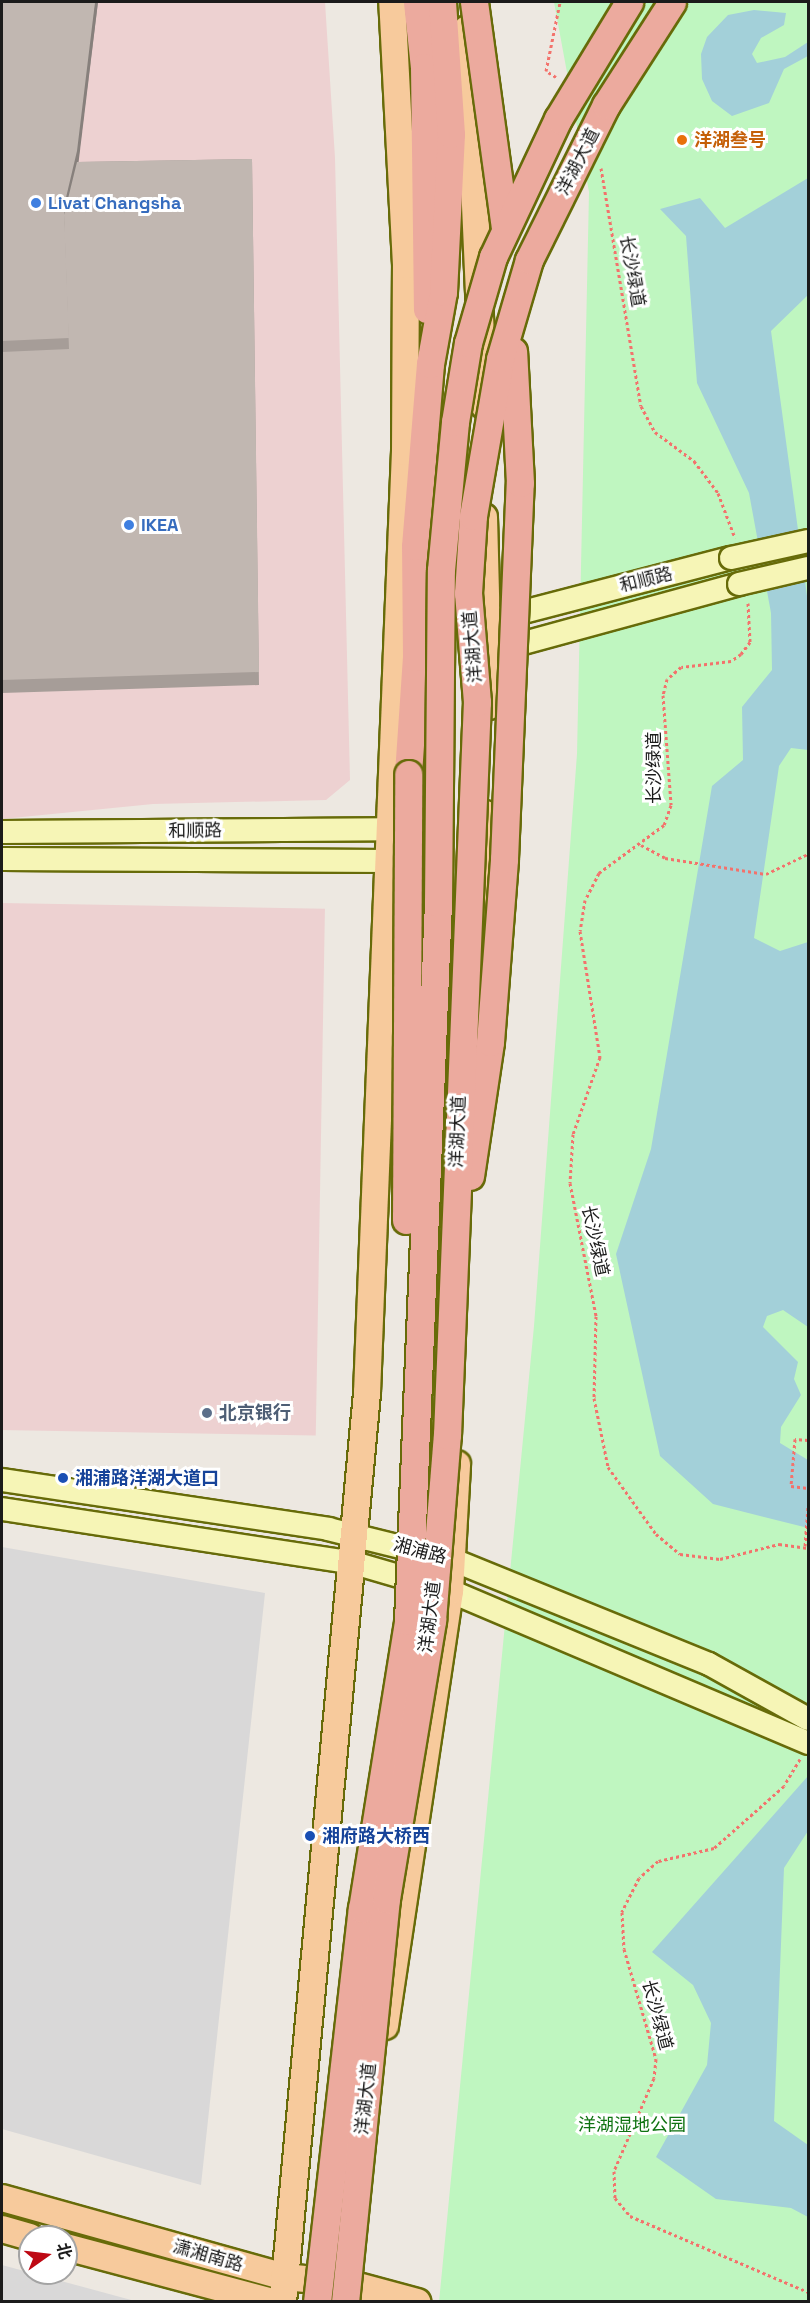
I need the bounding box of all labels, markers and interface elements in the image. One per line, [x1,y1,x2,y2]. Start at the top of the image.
street label: 洋湖大道 [552,125,604,199]
place label: 洋湖叁号 [694,129,766,151]
marker: 洋湖叁号 [675,133,689,147]
place label: Livat Changsha [48,192,181,214]
marker: Livat Changsha [29,196,43,210]
street label: 长沙绿道 [615,234,649,308]
place label: IKEA [141,514,178,536]
marker: IKEA [122,518,136,532]
street label: 和顺路 [617,563,675,597]
street label: 洋湖大道 [459,610,487,684]
street label: 长沙绿道 [643,732,665,804]
street label: 和顺路 [168,820,222,842]
street label: 洋湖大道 [446,1096,470,1168]
street label: 长沙绿道 [577,1204,613,1278]
place label: 北京银行 [219,1402,291,1424]
marker: 北京银行 [200,1406,214,1420]
place label: 湘浦路洋湖大道口 [75,1467,219,1489]
marker: 湘浦路洋湖大道口 [56,1471,70,1485]
street label: 湘浦路 [391,1534,449,1568]
street label: 洋湖大道 [415,1580,445,1654]
place label: 湘府路大桥西 [322,1825,430,1847]
marker: 湘府路大桥西 [303,1829,317,1843]
street label: 长沙绿道 [637,1977,677,2053]
street label: 洋湖大道 [351,2062,381,2136]
park label: 洋湖湿地公园 [578,2114,686,2136]
north arrow [18,2225,78,2285]
street label: 潇湘南路 [170,2236,246,2276]
text: 北 [52,2241,76,2261]

